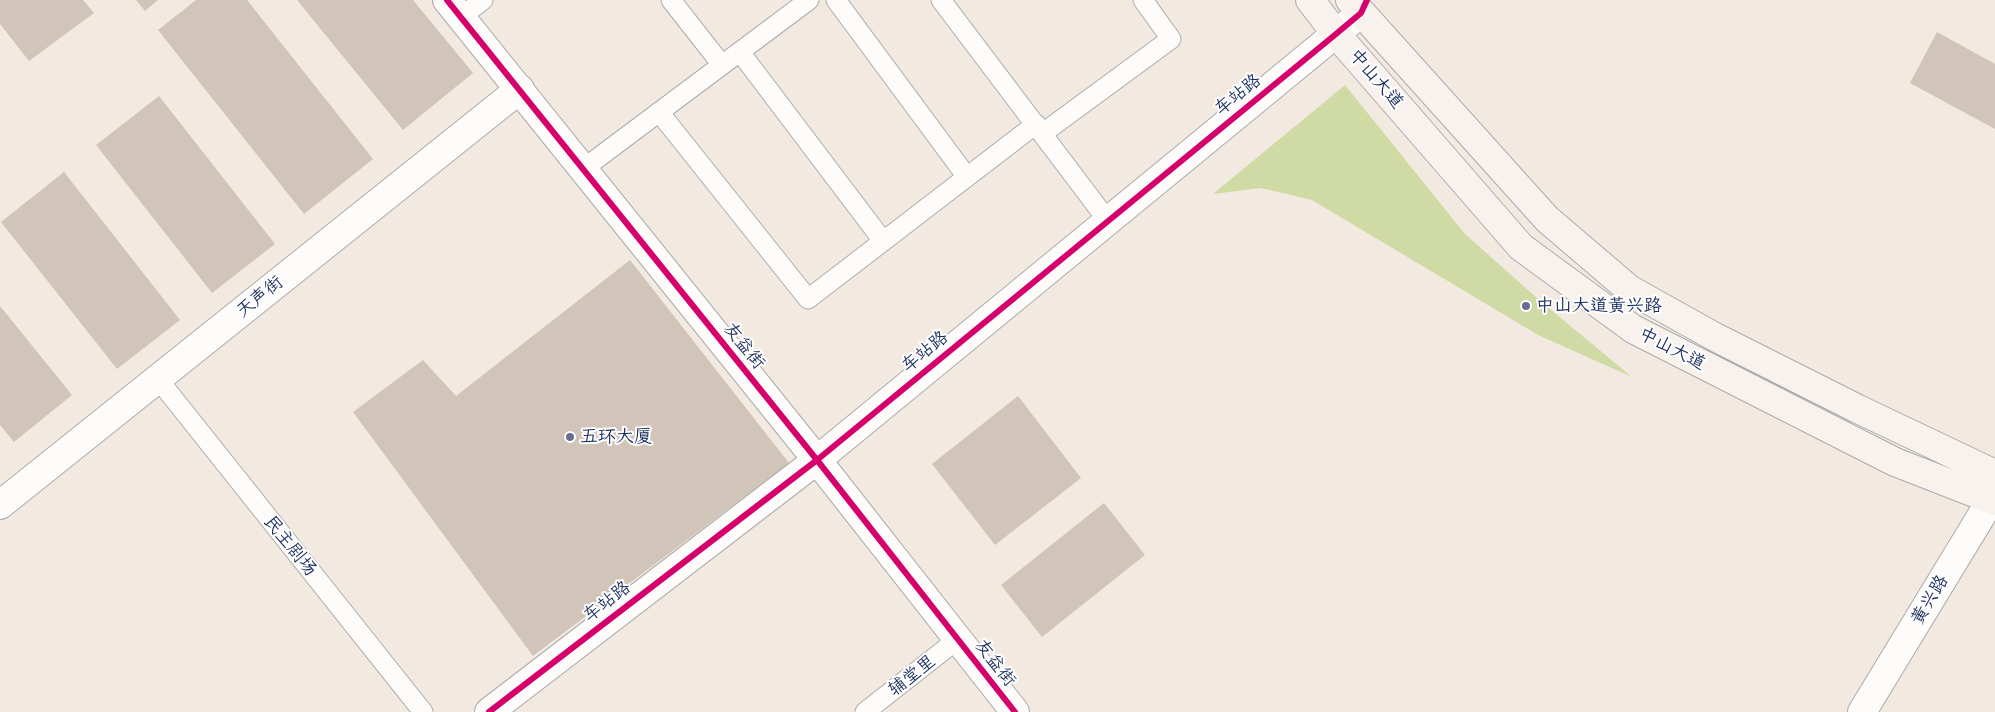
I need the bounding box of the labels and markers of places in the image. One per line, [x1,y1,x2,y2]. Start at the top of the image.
place label: 中山大道黄兴路 [1536,295,1662,317]
marker: 中山大道黄兴路 [1520,300,1532,312]
place label: 五环大厦 [580,426,652,448]
marker: 五环大厦 [564,431,576,443]

